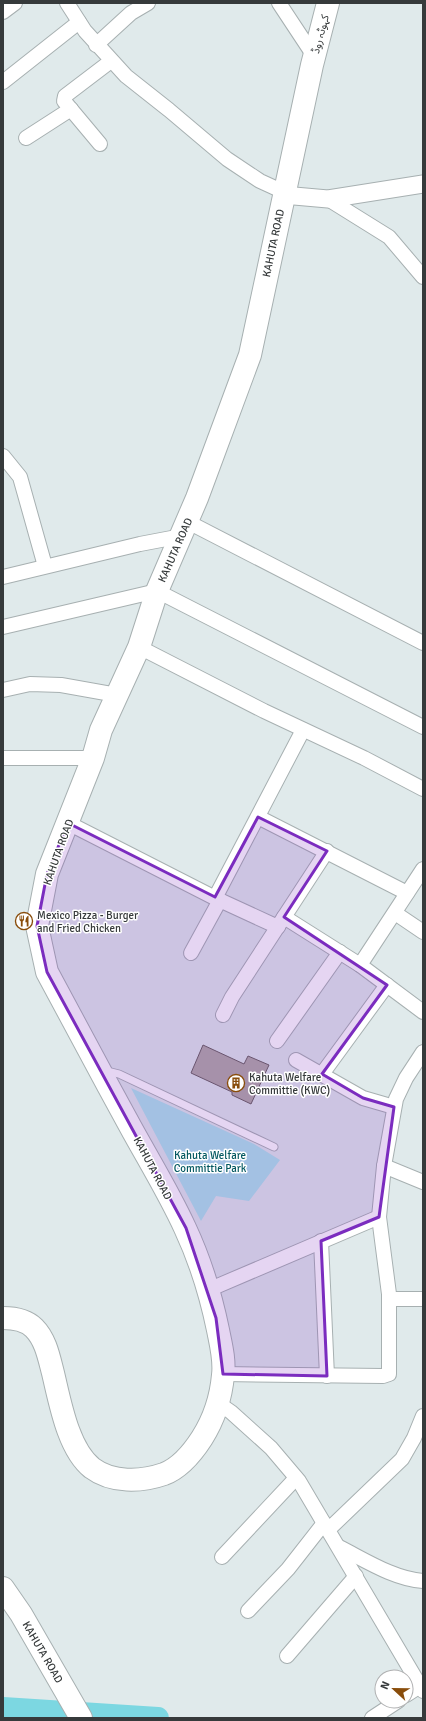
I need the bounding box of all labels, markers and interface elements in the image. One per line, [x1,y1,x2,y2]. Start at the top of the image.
street label: کہوٹہ روڈ [309,13,332,55]
street label: KAHUTA ROAD [260,208,287,278]
street label: KAHUTA ROAD [155,516,195,585]
street label: KAHUTA ROAD [41,817,76,887]
place label: Mexico Pizza - Burger and Fried Chicken [37,909,138,935]
restaurant icon: Mexico Pizza - Burger and Fried Chicken [14,911,34,931]
place label: Kahuta Welfare Committie (KWC) [249,1071,330,1097]
building icon: Kahuta Welfare Committie (KWC) [226,1073,246,1093]
street label: KAHUTA ROAD [131,1135,175,1202]
park label: Kahuta Welfare Committie Park [174,1149,247,1175]
street label: KAHUTA ROAD [20,1619,66,1686]
north arrow [374,1669,414,1709]
text: N [378,1679,393,1691]

